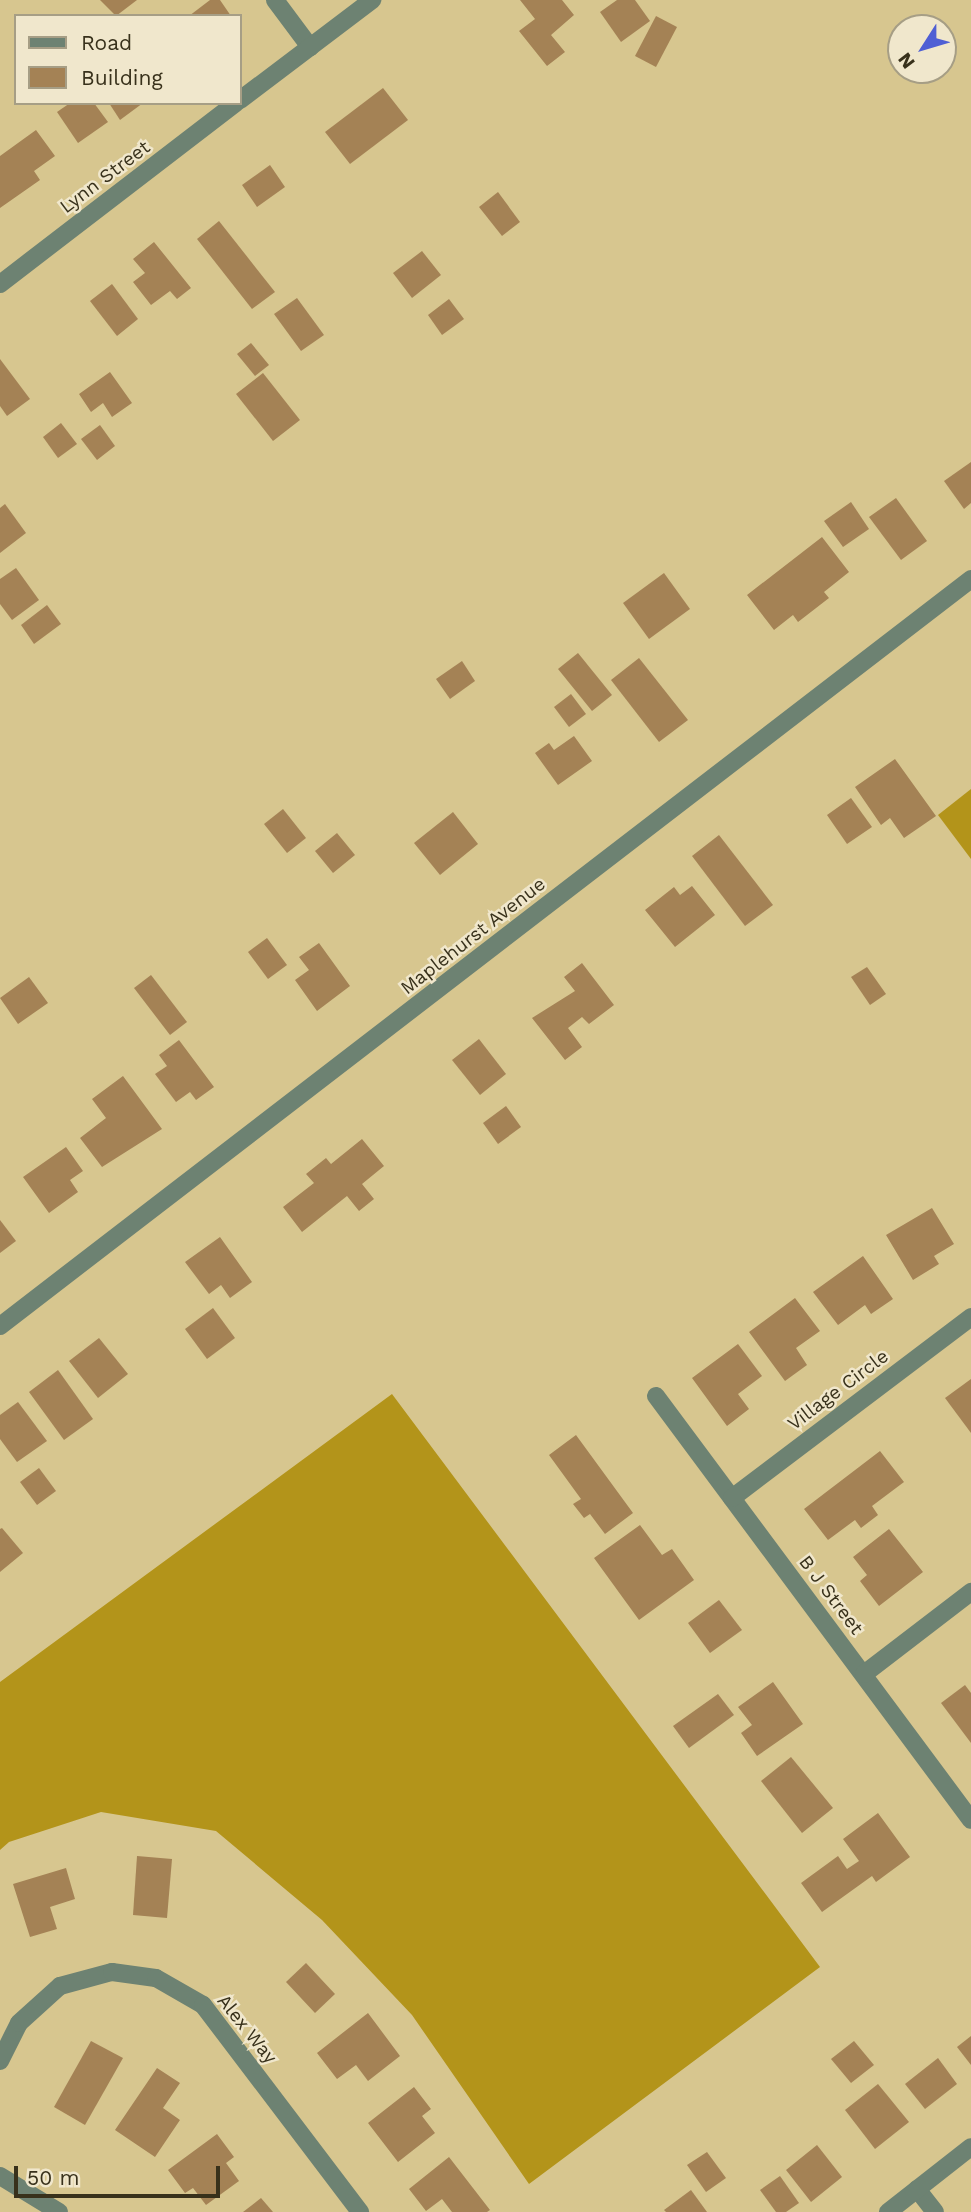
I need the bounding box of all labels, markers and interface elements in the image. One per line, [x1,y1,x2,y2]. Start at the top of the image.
legend [14,14,242,105]
north arrow [887,14,957,84]
text: Road [81,30,132,55]
text: N [893,48,920,73]
text: Building [81,65,163,90]
street label: Lynn Street [56,136,154,218]
street label: Maplehurst Avenue [396,872,550,1000]
street label: Village Circle [783,1345,893,1435]
street label: B J Street [794,1551,868,1639]
street label: Alex Way [212,1990,282,2068]
scale bar [18,2152,224,2196]
text: 50 m [27,2165,79,2190]

